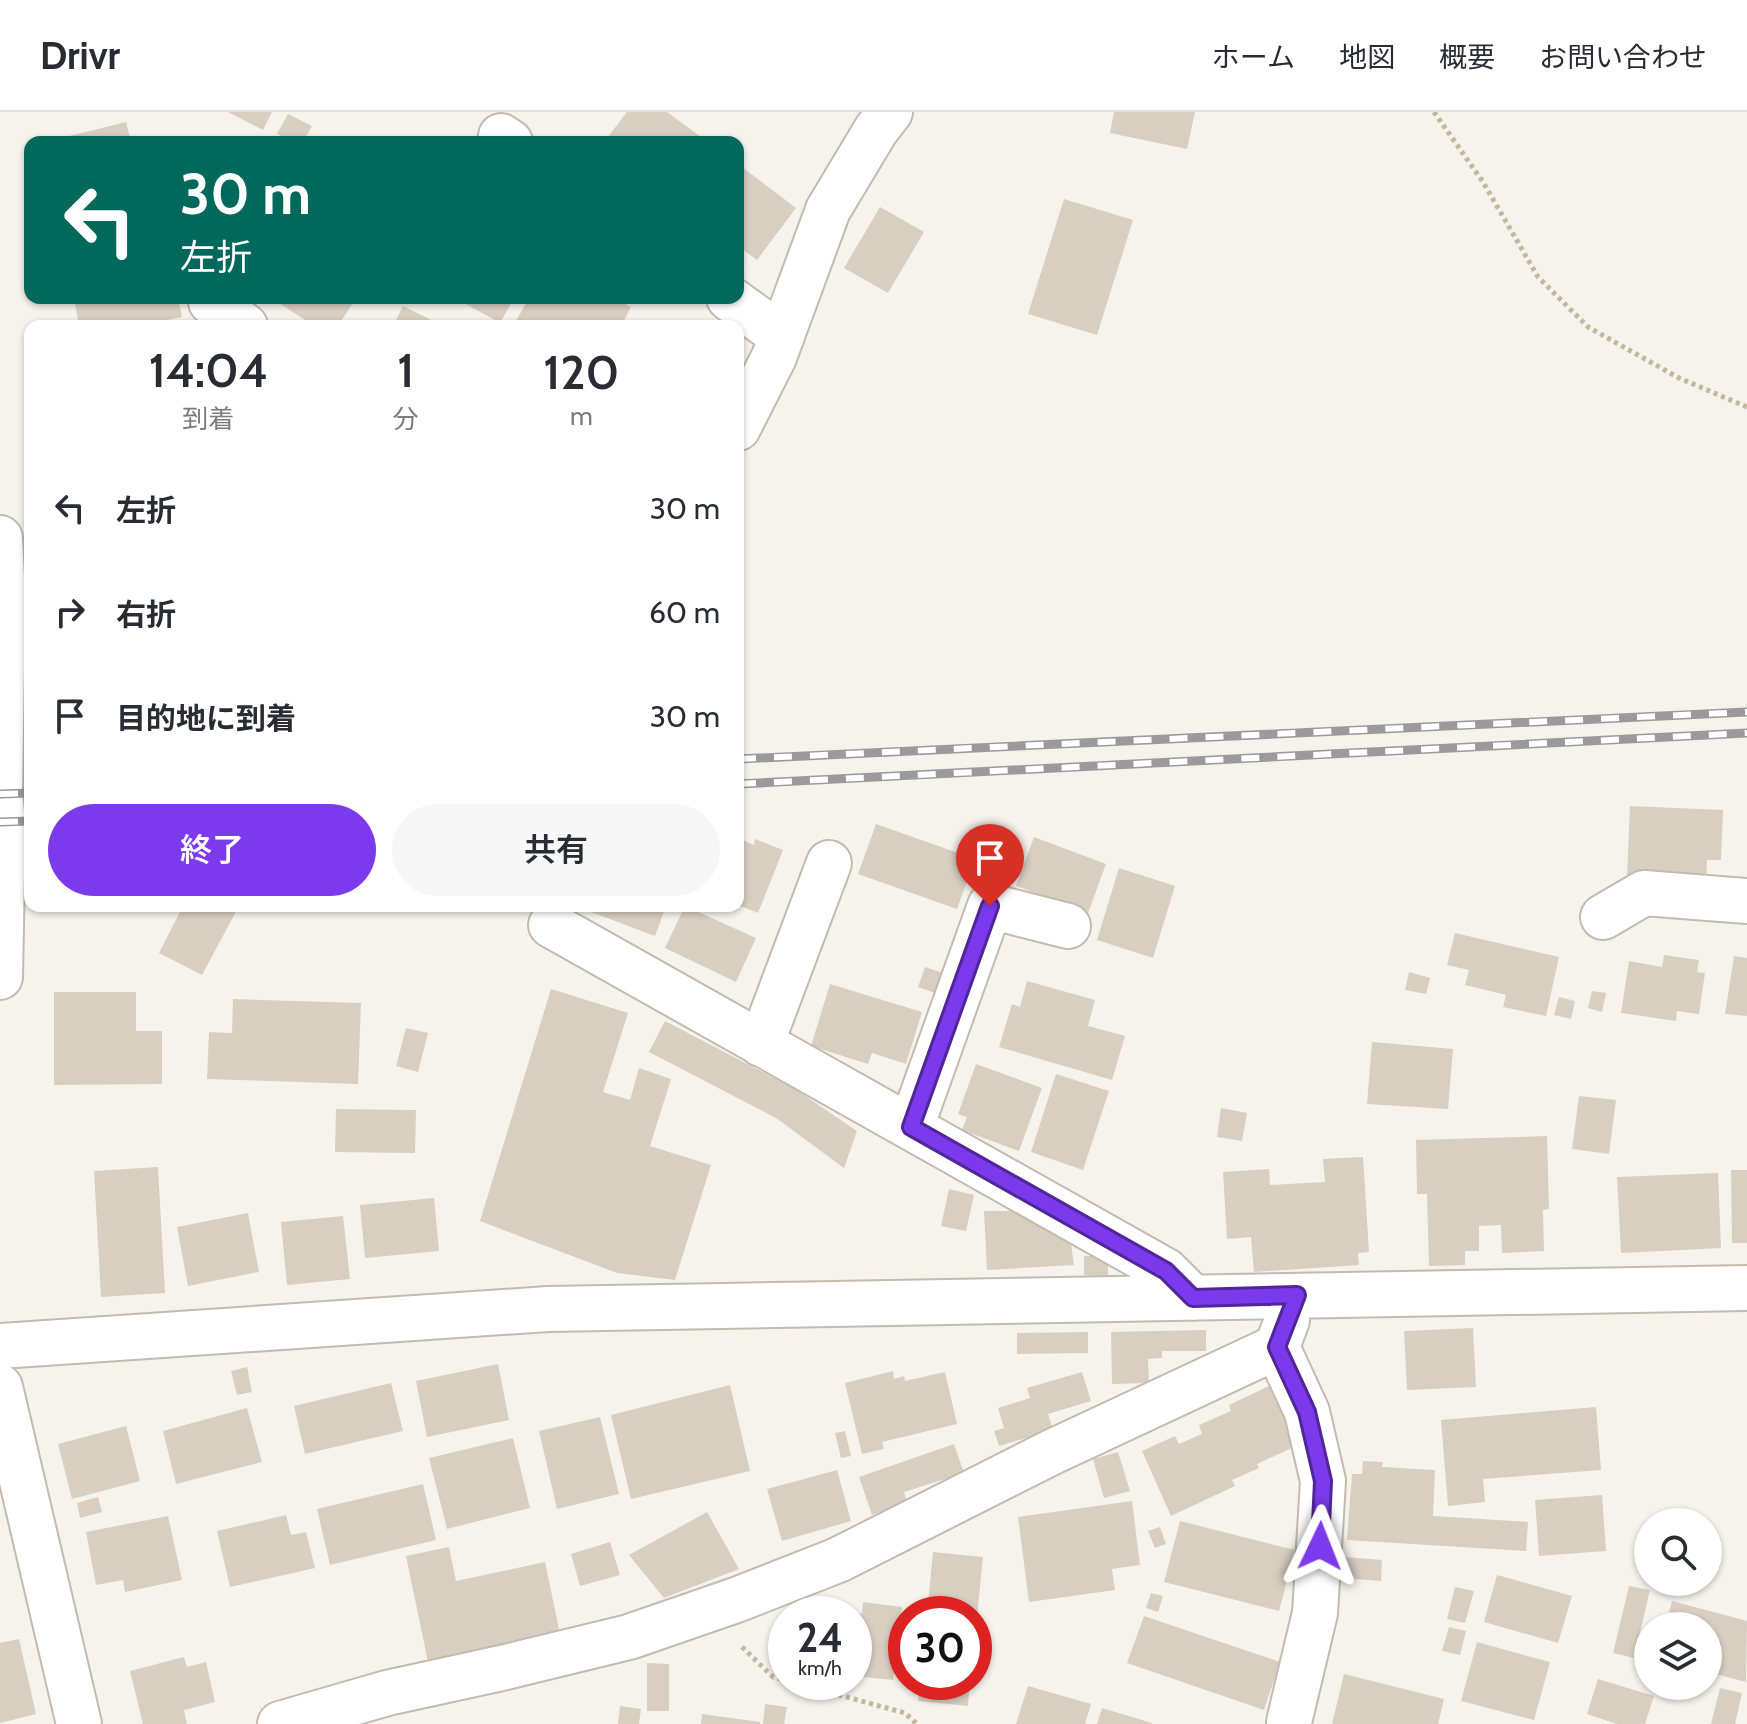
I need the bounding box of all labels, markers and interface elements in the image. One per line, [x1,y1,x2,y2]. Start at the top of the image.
text: Drivr [40,32,120,79]
text: ホーム [1212,40,1295,74]
text: 地図 [1339,40,1395,74]
text: 概要 [1439,40,1495,74]
text: お問い合わせ [1539,40,1707,74]
text: 30 m [180,160,311,228]
icon: left [48,168,152,272]
text: 左折 [180,235,252,279]
text: 14:04 [149,341,268,399]
text: 1 [397,341,414,399]
text: 120 [543,343,619,401]
text: m [570,400,593,432]
text: 到着 [182,403,234,435]
text: 分 [393,403,419,435]
icon: left [48,486,92,530]
text: 30 m [650,490,720,527]
text: 左折 [116,492,176,529]
icon: right [48,590,92,634]
text: 60 m [649,594,720,631]
text: 右折 [116,596,176,633]
icon: arrive [48,694,92,738]
text: 30 m [650,698,720,735]
text: 目的地に到着 [116,700,296,737]
button: 終了 [48,804,376,896]
button: 共有 [392,804,720,896]
pin [956,824,1024,906]
icon: arrive [968,836,1012,880]
position arrow [1278,1504,1362,1588]
map controls [1634,1508,1722,1700]
button: search [1634,1508,1722,1596]
speed limit sign: 30 [888,1596,992,1700]
button: layers [1634,1612,1722,1700]
text: 24 [797,1613,843,1662]
text: km/h [798,1656,842,1680]

